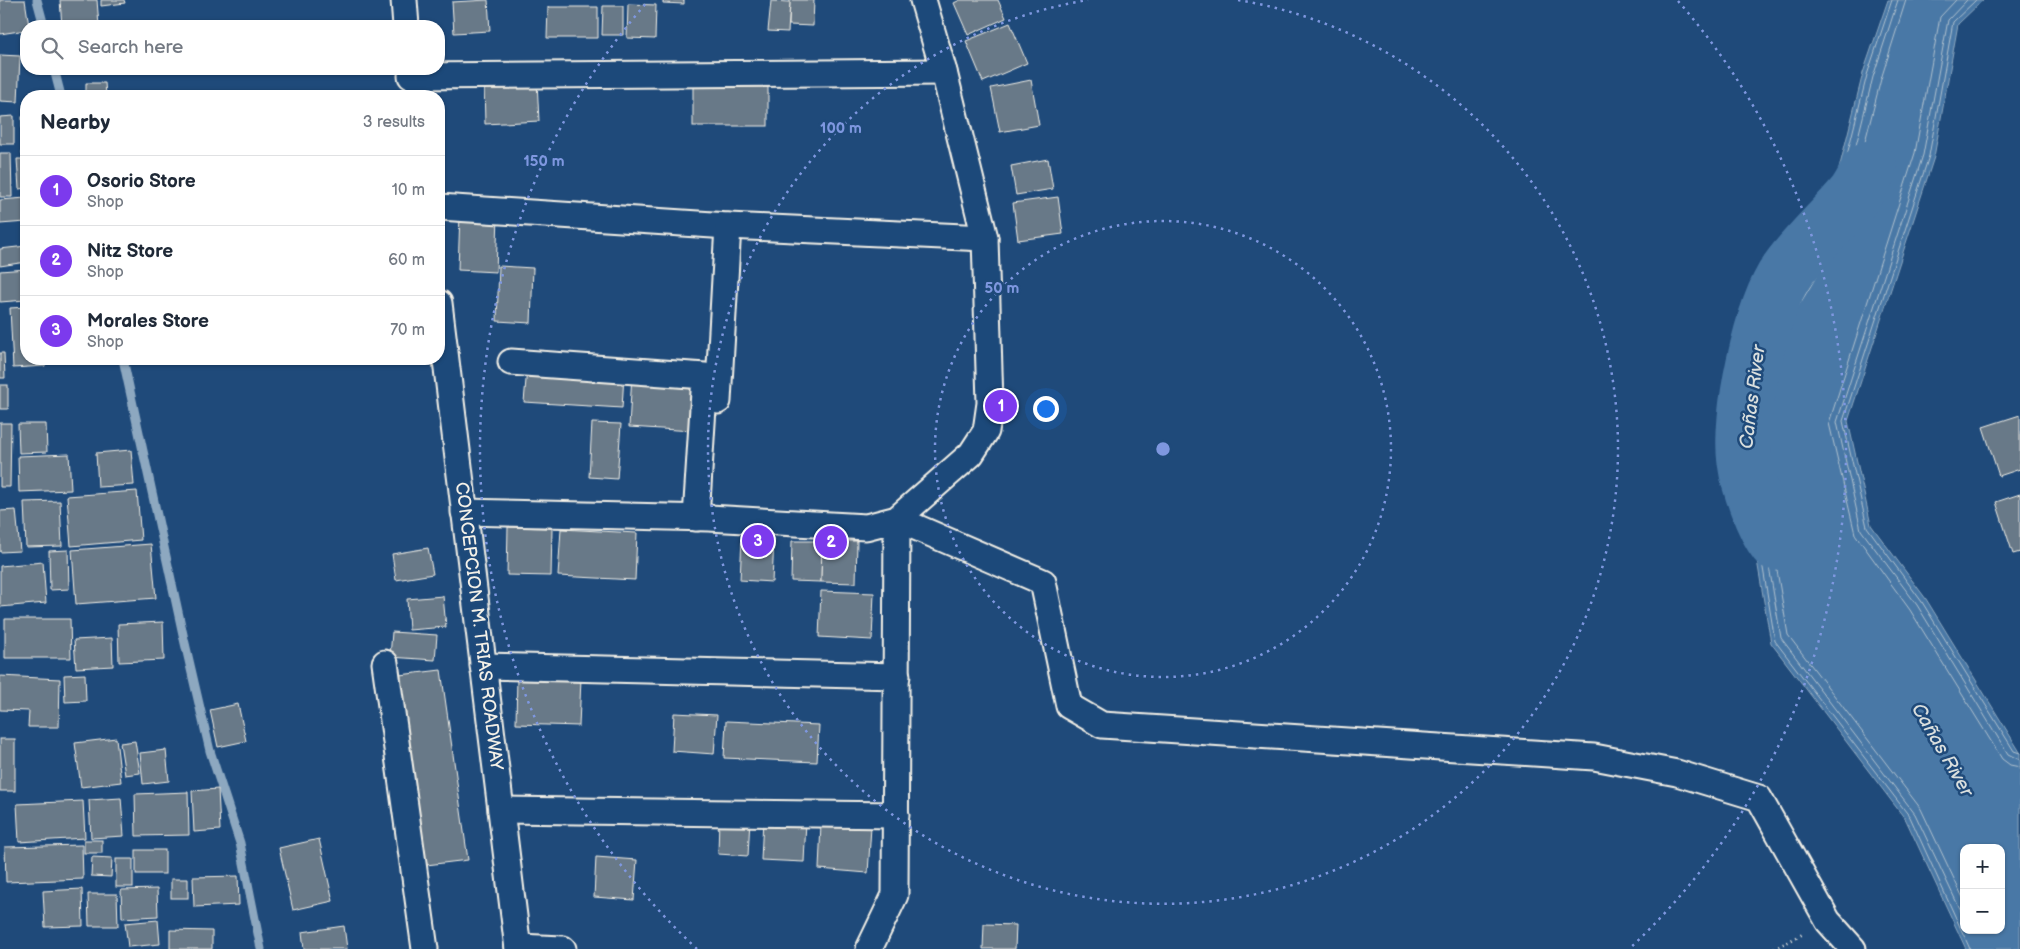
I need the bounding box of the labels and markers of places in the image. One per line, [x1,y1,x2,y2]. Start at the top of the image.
pin: 1 [985,387,1017,425]
centre of rings [1154,440,1172,458]
pin: 3 [742,522,774,560]
pin: 2 [815,523,847,561]

